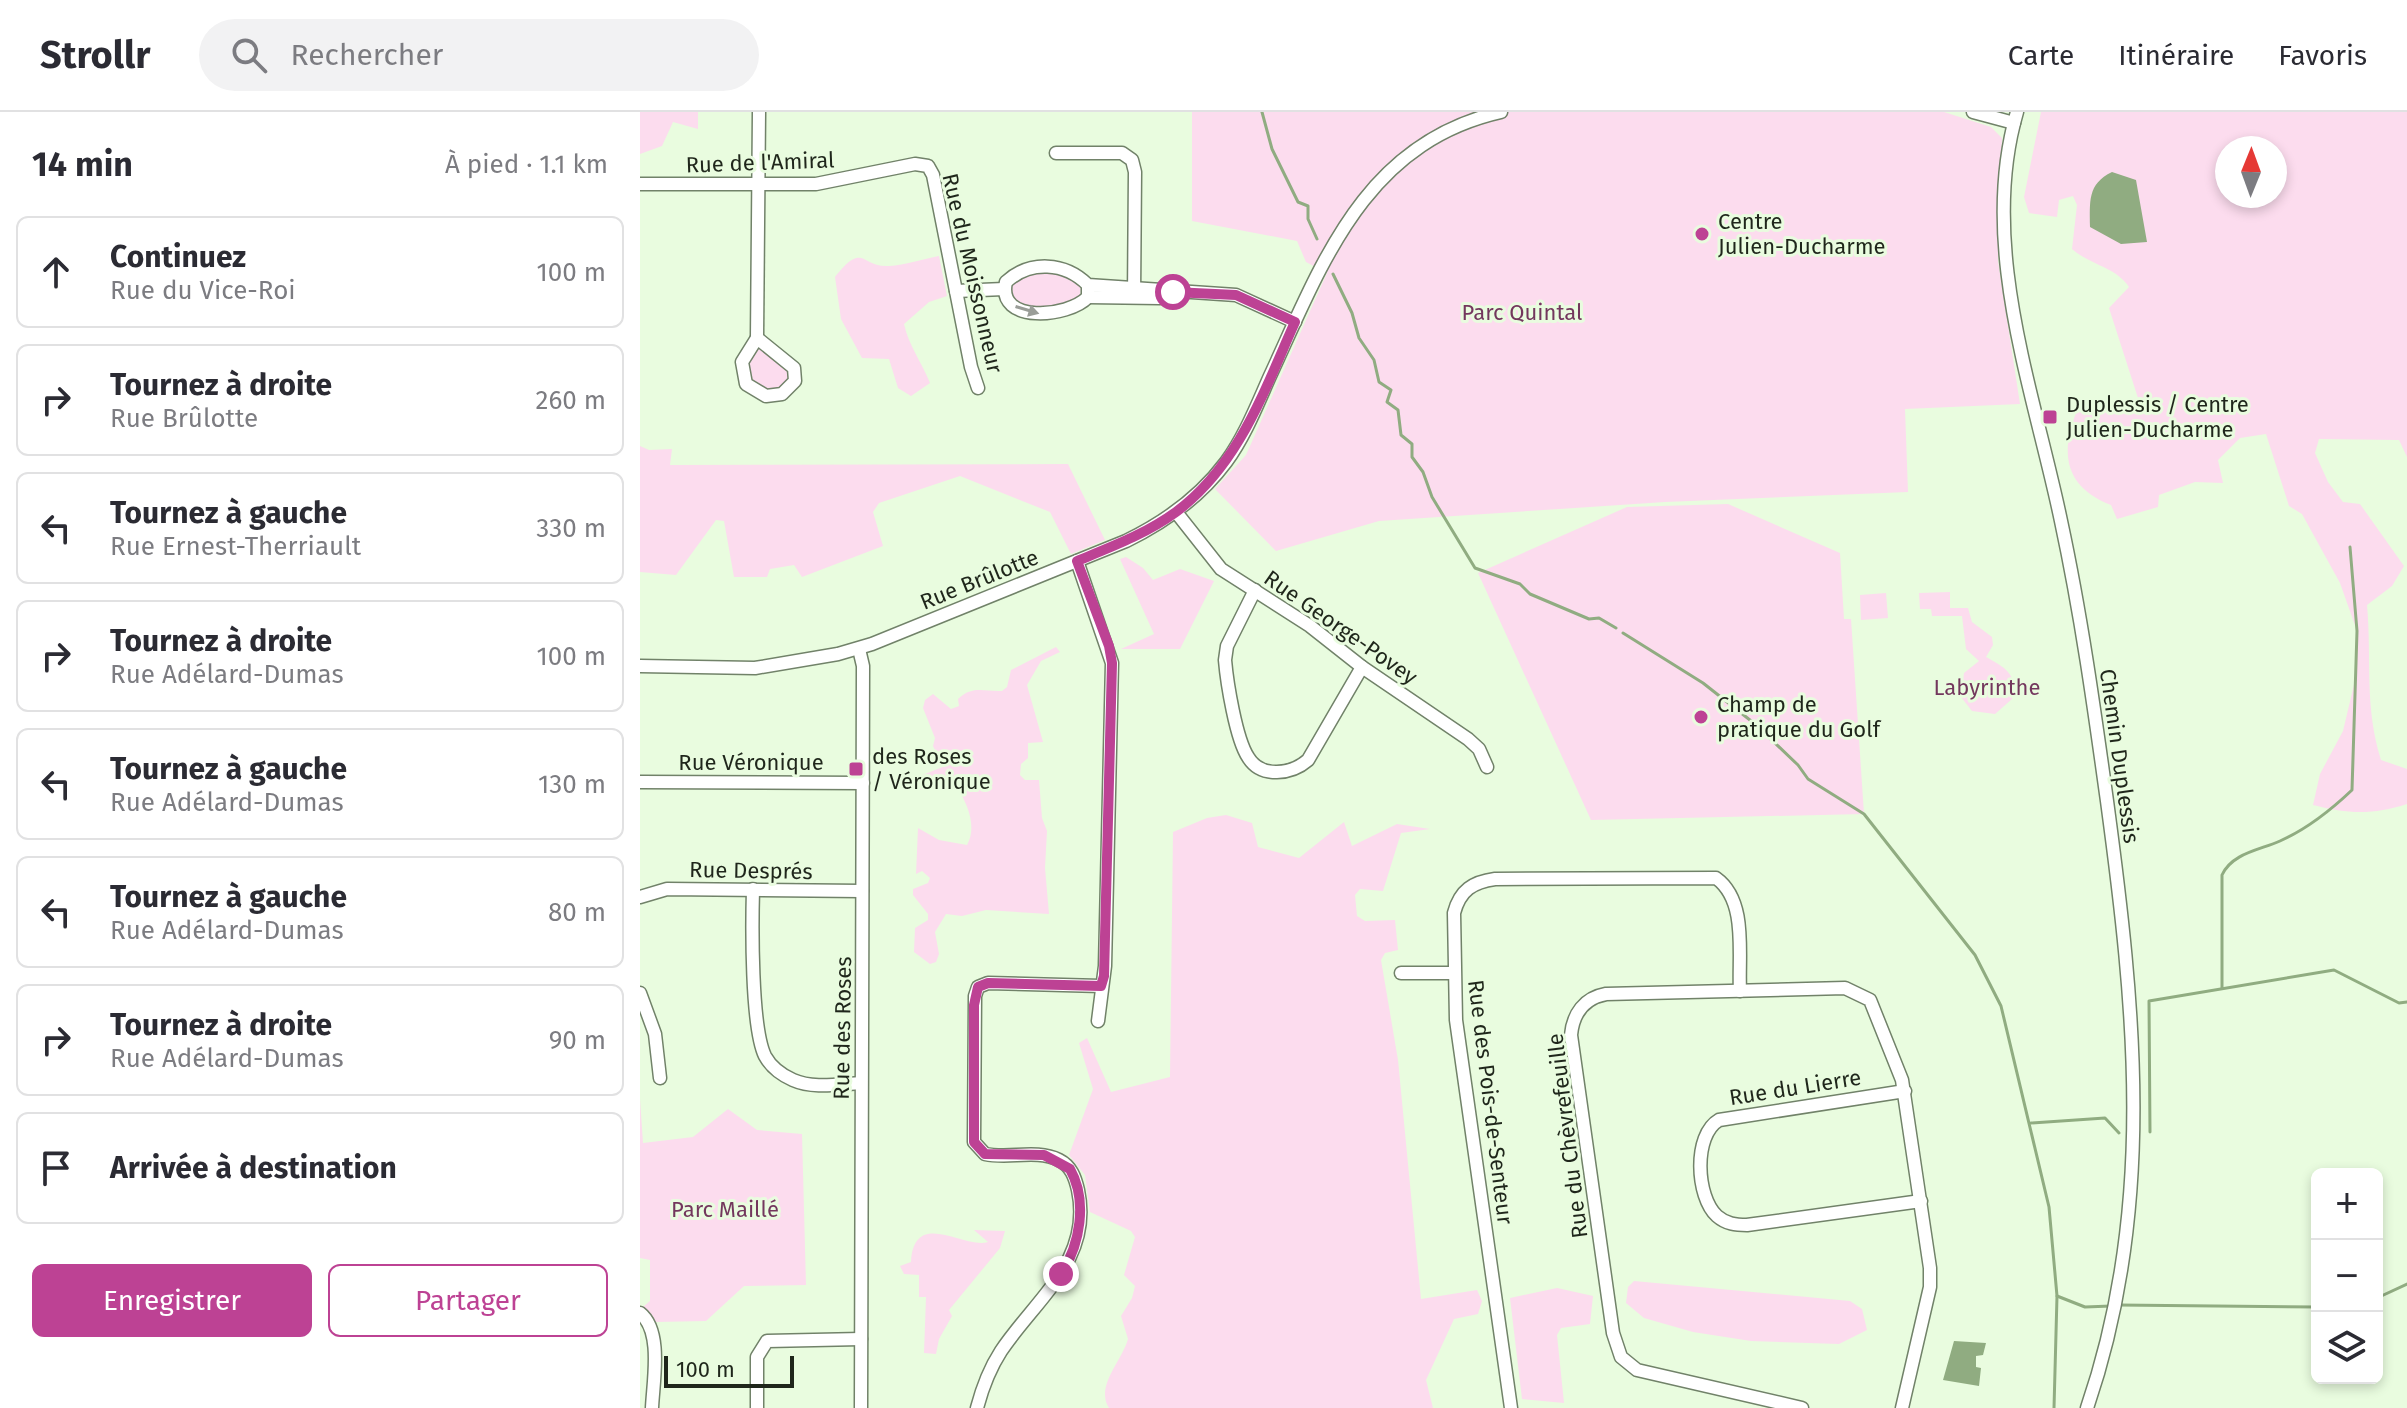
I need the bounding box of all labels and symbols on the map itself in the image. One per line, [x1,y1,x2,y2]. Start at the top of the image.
north arrow [2215,136,2287,208]
street label: Rue de l'Amiral [685,146,835,179]
street label: Rue du Moissonneur [936,171,1009,376]
place label: Centre Julien-Ducharme [1718,208,1886,260]
marker: Centre Julien-Ducharme [1693,225,1711,243]
route start [1155,274,1191,310]
park label: Parc Quintal [1462,299,1582,326]
one-way arrow [1016,304,1040,317]
place label: Duplessis / Centre Julien-Ducharme [2066,391,2249,443]
marker: Duplessis / Centre Julien-Ducharme [2041,408,2059,426]
street label: Rue Brûlotte [916,543,1042,615]
street label: Rue George-Povey [1259,564,1423,691]
street label: Chemin Duplessis [2094,667,2145,845]
park label: Labyrinthe [1934,674,2040,701]
place label: Champ de pratique du Golf [1717,691,1882,743]
marker: Champ de pratique du Golf [1692,708,1710,726]
place label: des Roses / Véronique [872,743,991,795]
street label: Rue Véronique [678,749,824,776]
marker: des Roses / Véronique [847,760,865,778]
street label: Rue Després [689,856,813,885]
street label: Rue des Roses [828,956,857,1100]
street label: Rue des Pois-de-Senteur [1462,978,1519,1226]
street label: Rue du Chèvrefeuille [1542,1032,1593,1240]
street label: Rue du Lierre [1727,1064,1863,1111]
park label: Parc Maillé [671,1196,779,1223]
route end [1043,1256,1079,1292]
scale bar [664,1352,794,1388]

